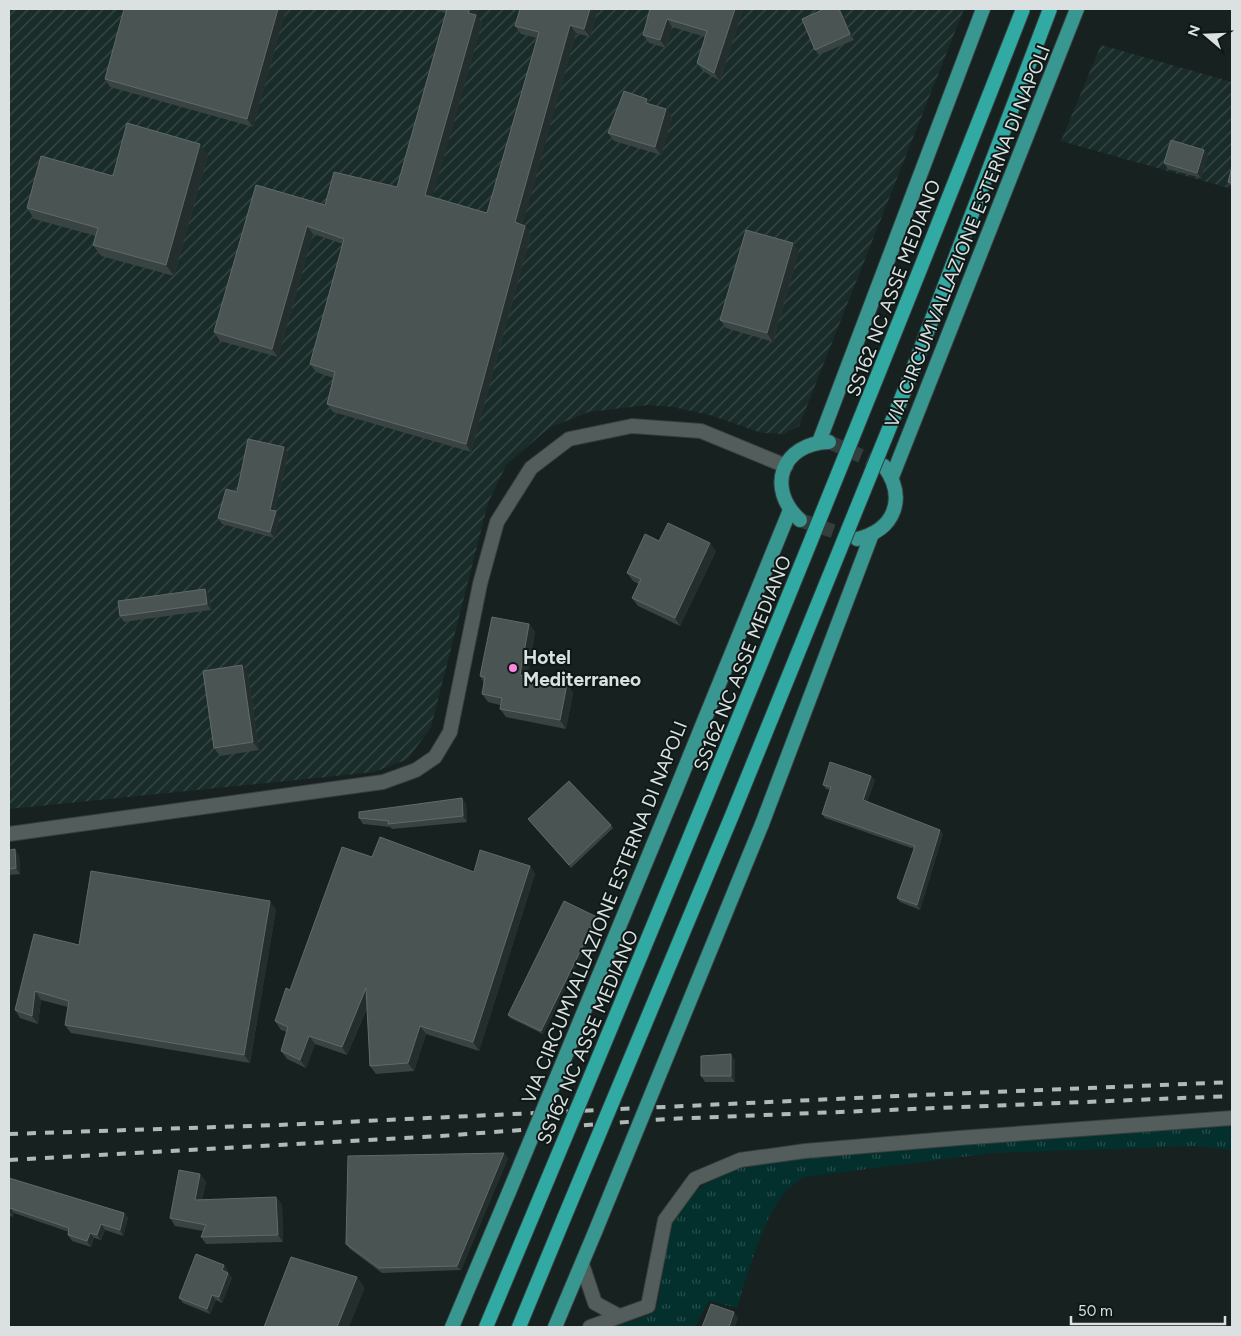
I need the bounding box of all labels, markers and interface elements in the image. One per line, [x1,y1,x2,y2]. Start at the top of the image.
north arrow [1181,10,1231,60]
text: N [1184,23,1204,39]
street label: VIA CIRCUMVALLAZIONE ESTERNA DI NAPOLI [880,42,1055,431]
street label: SS162 NC ASSE MEDIANO [841,177,945,400]
street label: SS162 NC ASSE MEDIANO [689,552,796,774]
place label: Hotel Mediterraneo [523,646,641,691]
marker: Hotel Mediterraneo [507,662,519,674]
street label: VIA CIRCUMVALLAZIONE ESTERNA DI NAPOLI [517,718,692,1107]
street label: SS162 NC ASSE MEDIANO [532,927,643,1148]
scale bar [1071,1294,1225,1326]
text: 50 m [1078,1302,1113,1320]

